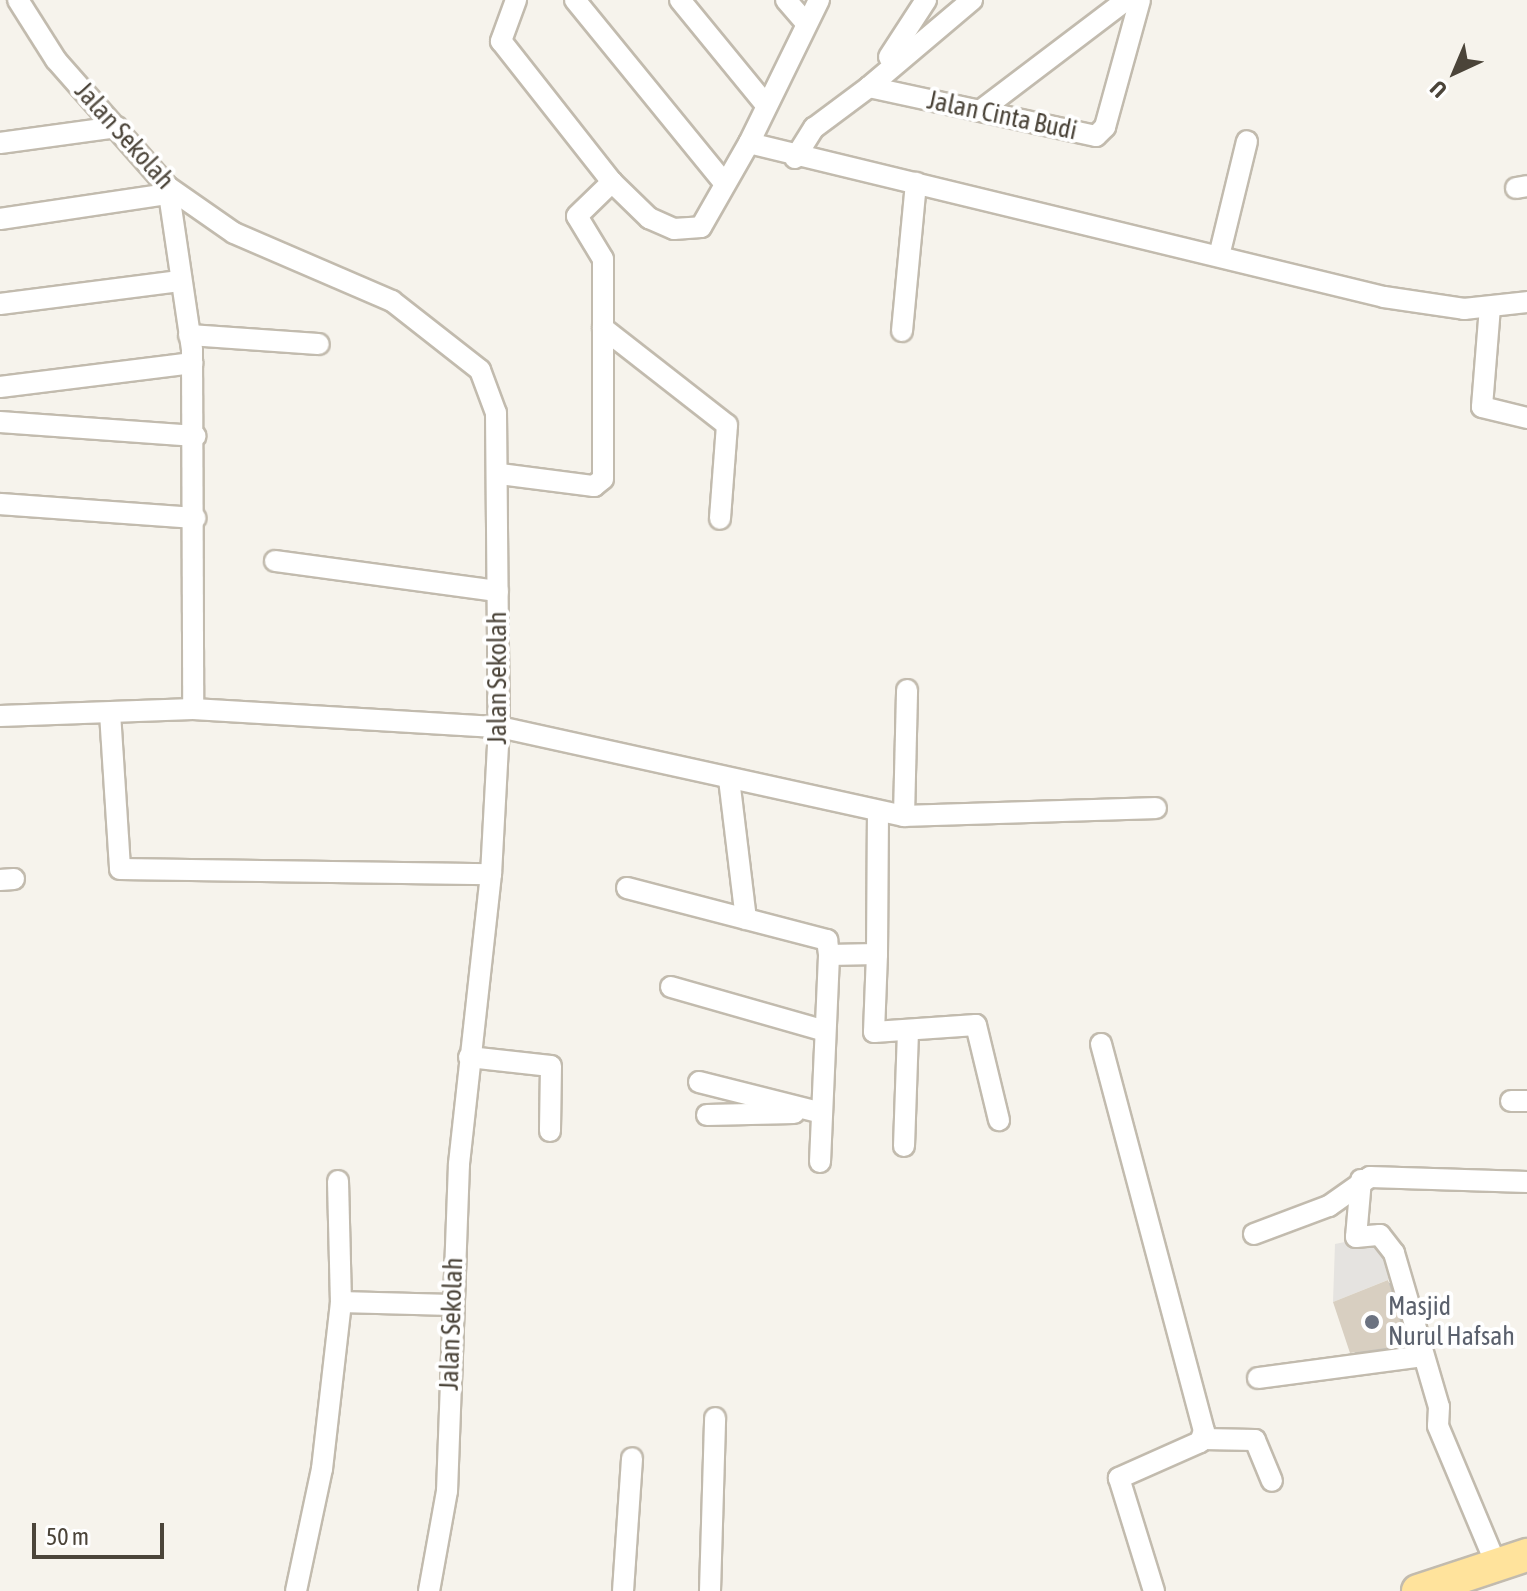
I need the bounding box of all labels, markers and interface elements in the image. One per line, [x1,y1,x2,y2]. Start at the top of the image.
north arrow [1415,32,1495,112]
text: U [1425,75,1452,103]
street label: Jalan Sekolah [68,76,180,196]
street label: Jalan Cinta Budi [924,85,1080,147]
street label: Jalan Sekolah [482,611,514,745]
street label: Jalan Sekolah [434,1257,470,1391]
place label: Masjid Nurul Hafsah [1388,1291,1515,1352]
marker: Masjid Nurul Hafsah [1363,1313,1381,1331]
scale bar [36,1507,168,1557]
text: 50 m [46,1523,89,1550]

